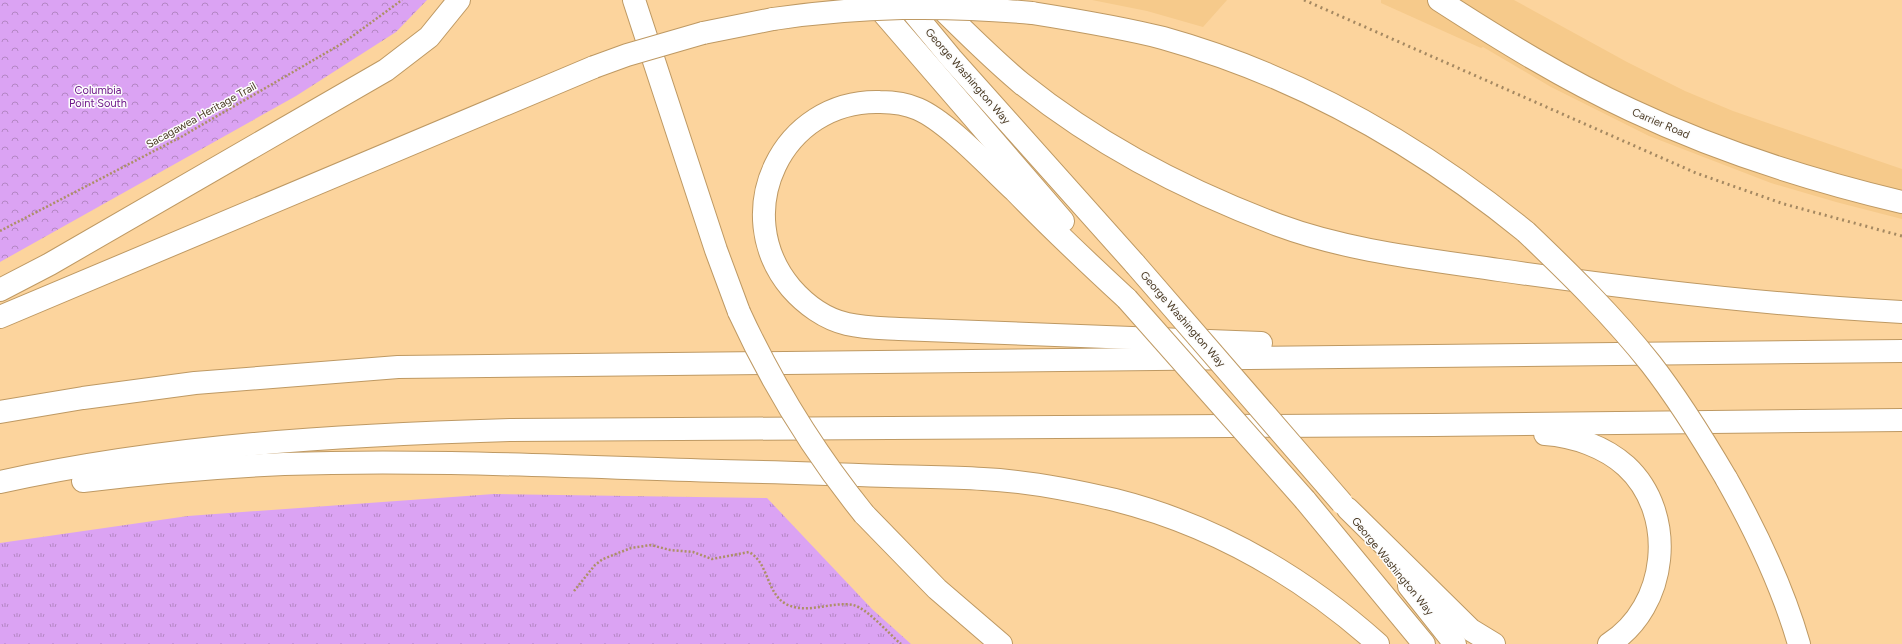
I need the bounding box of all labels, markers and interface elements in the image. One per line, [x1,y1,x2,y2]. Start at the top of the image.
street label: George Washington Way [923,26,1013,127]
street label: Sacagawea Heritage Trail [144,80,259,151]
park label: Columbia Point South [69,84,127,110]
street label: Carrier Road [1630,106,1692,141]
street label: George Washington Way [1138,269,1228,370]
street label: George Washington Way [1349,515,1436,618]

